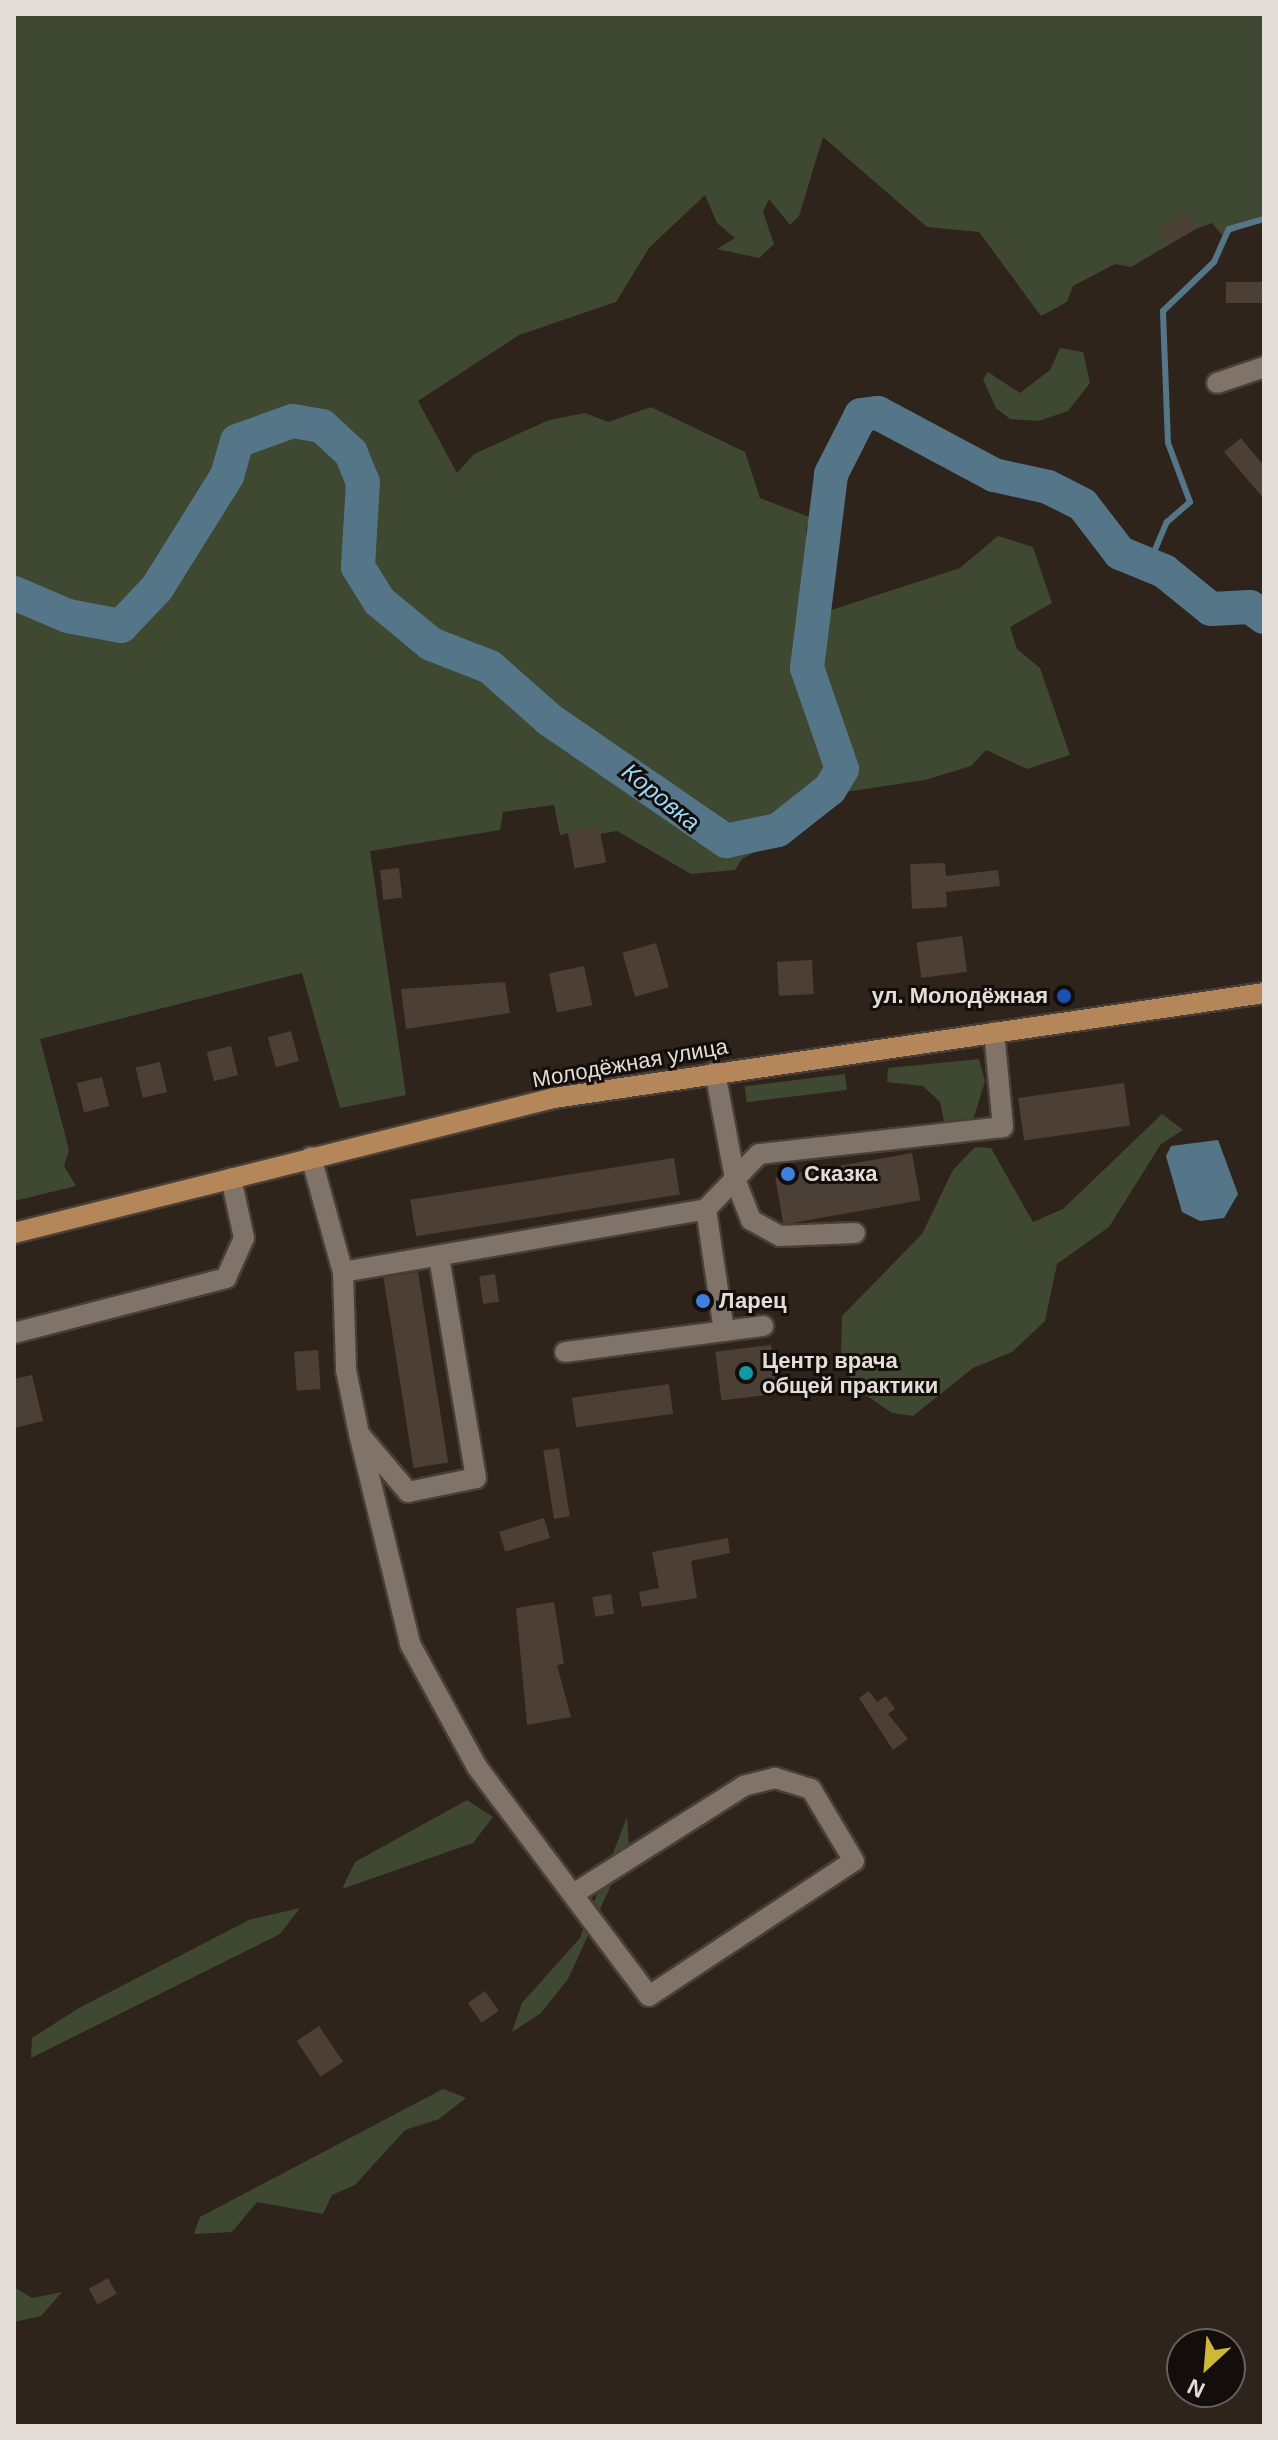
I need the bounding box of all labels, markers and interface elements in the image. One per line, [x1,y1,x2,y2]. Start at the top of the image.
water label: Коровка [616,757,706,837]
place label: ул. Молодёжная [872,983,1048,1009]
marker: ул. Молодёжная [1055,987,1073,1005]
street label: Молодёжная улица [530,1033,730,1093]
place label: Сказка [804,1161,878,1187]
marker: Сказка [779,1165,797,1183]
place label: Ларец [719,1288,786,1314]
marker: Ларец [694,1292,712,1310]
place label: Центр врача общей практики [762,1347,938,1398]
marker: Центр врача общей практики [737,1364,755,1382]
north arrow [1166,2328,1246,2408]
text: N [1184,2374,1209,2403]

